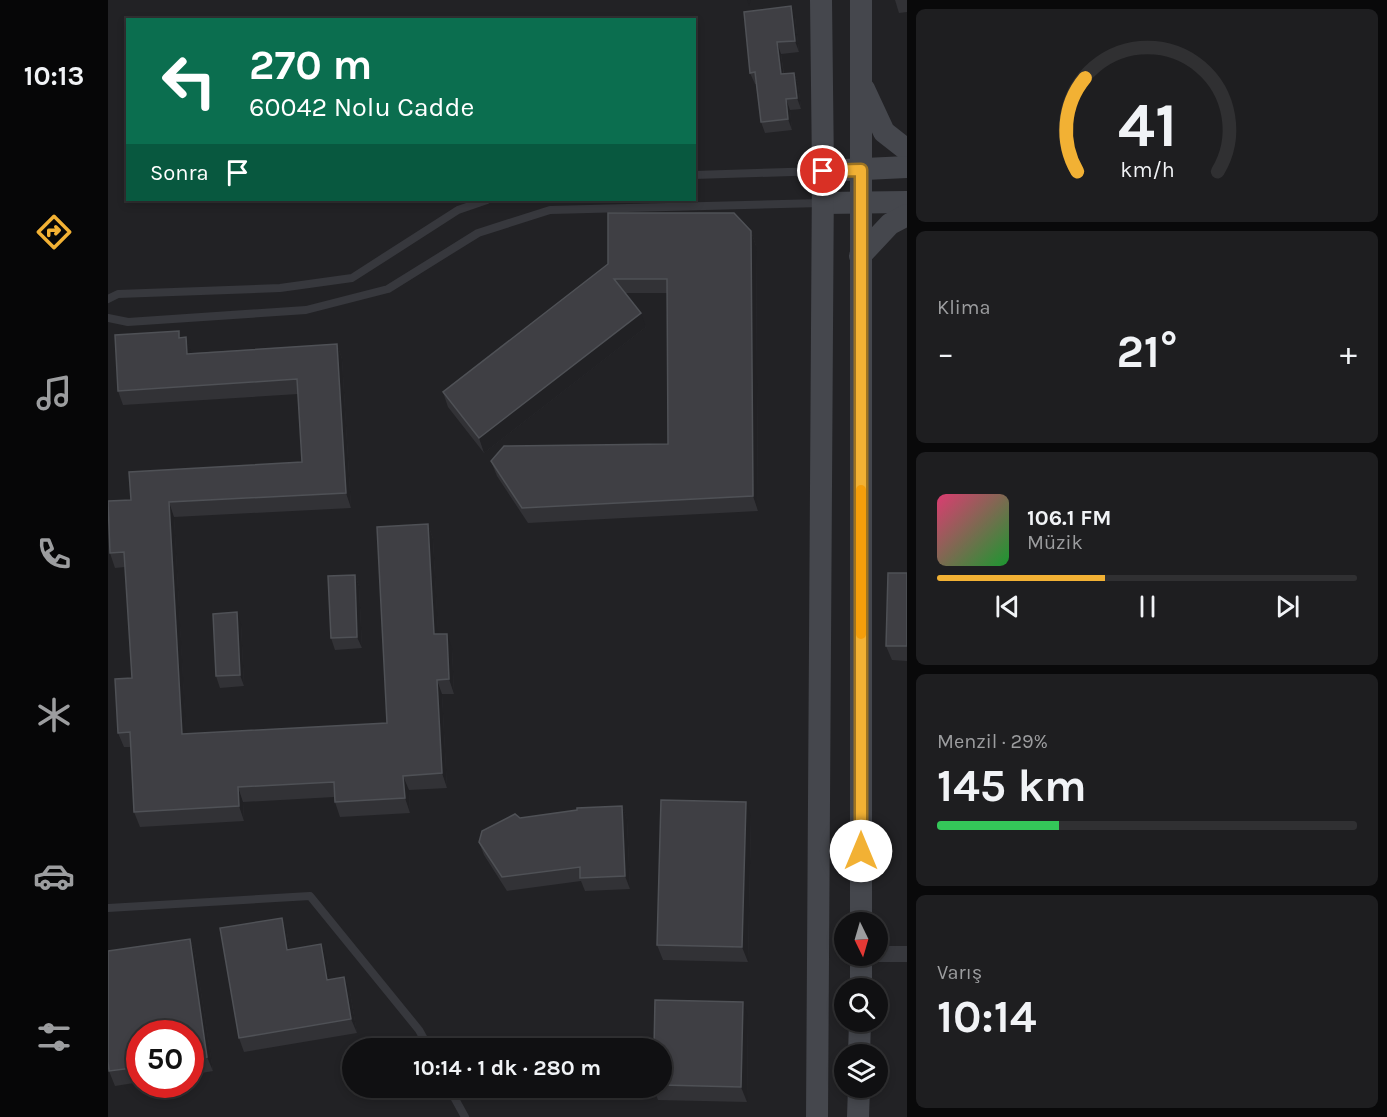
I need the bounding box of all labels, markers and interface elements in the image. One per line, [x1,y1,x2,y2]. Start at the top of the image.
text: 270 m [249,40,372,90]
icon: left [150,42,228,120]
text: 10:13 [24,60,84,92]
text: 41 [1117,89,1177,162]
text: 60042 Nolu Cadde [249,91,474,123]
pin [797,145,848,196]
icon: arrive [806,154,839,187]
icon: arrive [221,156,254,189]
text: km/h [1120,158,1174,183]
text: Sonra [150,160,209,186]
icon: directions [33,211,75,253]
text: Klima [937,296,990,319]
text: 21° [1117,326,1177,378]
text: − [937,334,954,372]
text: + [1340,334,1357,372]
icon: music [33,372,75,414]
text: 106.1 FM [1027,505,1112,531]
text: Müzik [1027,531,1083,554]
icon: phone [33,533,75,575]
icon: previous [991,590,1024,623]
icon: pause [1131,590,1164,623]
icon: next [1271,590,1304,623]
icon: climate [33,694,75,736]
text: Menzil · 29% [937,730,1048,753]
text: 145 km [937,760,1087,812]
position arrow [829,819,893,883]
icon: car [33,855,75,897]
north arrow [834,912,888,966]
map controls [834,912,888,1098]
text: Varış [937,961,982,984]
button: search [834,978,888,1032]
text: 10:14 [937,991,1036,1043]
icon: filters [33,1016,75,1058]
speed limit sign: 50 [126,1020,204,1098]
button: layers [834,1044,888,1098]
text: 10:14 · 1 dk · 280 m [413,1055,601,1081]

